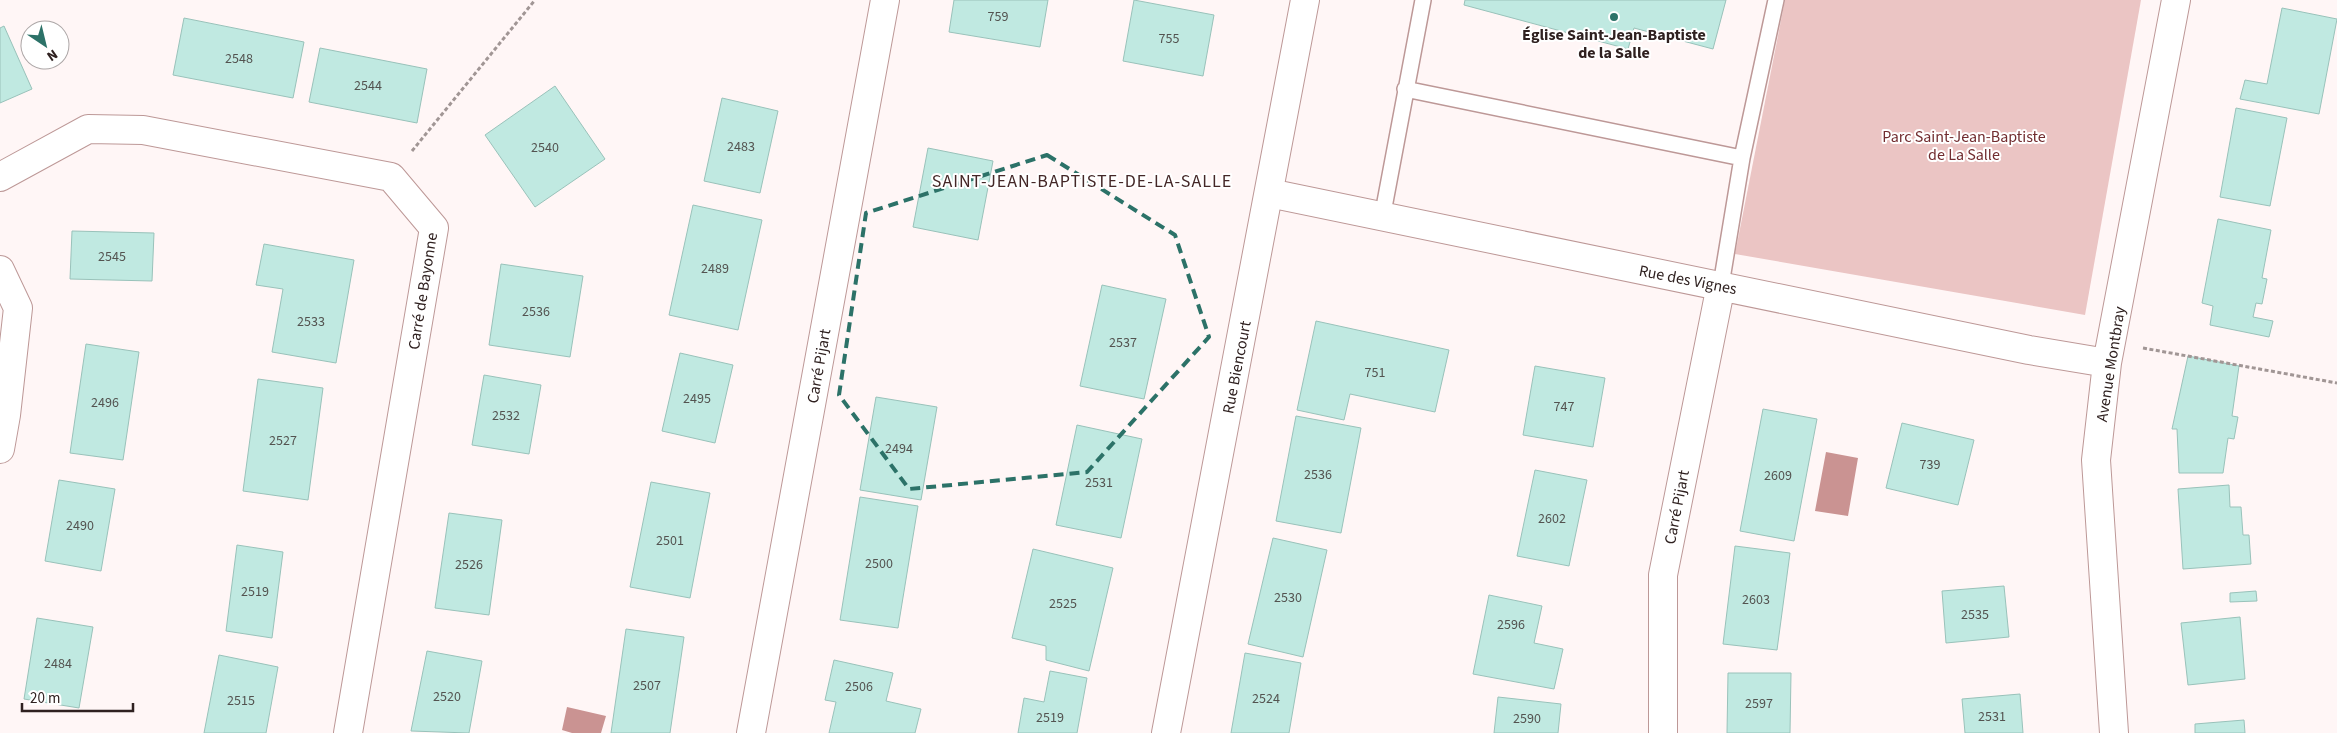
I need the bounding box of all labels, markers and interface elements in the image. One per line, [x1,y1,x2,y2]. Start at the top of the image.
house number: 759 [988,7,1008,27]
marker: Église Saint-Jean-Baptiste de la Salle [1608,11,1620,23]
north arrow [20,20,70,70]
place label: Église Saint-Jean-Baptiste de la Salle [1522,24,1706,64]
house number: 755 [1159,29,1179,49]
text: N [42,44,61,66]
house number: 2548 [225,49,253,69]
house number: 2544 [354,76,382,96]
park label: Parc Saint-Jean-Baptiste de La Salle [1882,126,2046,166]
house number: 2483 [727,137,755,157]
house number: 2540 [531,138,559,158]
district label: SAINT-JEAN-BAPTISTE-DE-LA-SALLE [932,169,1232,194]
street label: Carré de Bayonne [403,231,443,351]
house number: 2545 [98,247,126,267]
house number: 2489 [701,259,729,279]
street label: Rue des Vignes [1637,260,1739,300]
house number: 2536 [522,302,550,322]
street label: Avenue Montbray [2091,304,2131,423]
house number: 2533 [297,312,325,332]
street label: Rue Biencourt [1217,318,1257,416]
street label: Carré Pijart [802,327,836,405]
house number: 2537 [1109,333,1137,353]
house number: 751 [1365,363,1385,383]
house number: 2495 [683,389,711,409]
house number: 2496 [91,393,119,413]
house number: 747 [1554,397,1574,417]
house number: 2532 [492,406,520,426]
house number: 2527 [269,431,297,451]
house number: 2494 [885,439,913,459]
house number: 739 [1920,455,1940,475]
house number: 2536 [1304,465,1332,485]
house number: 2609 [1764,466,1792,486]
street label: Carré Pijart [1659,468,1695,546]
house number: 2531 [1085,473,1113,493]
house number: 2602 [1538,509,1566,529]
house number: 2490 [66,516,94,536]
house number: 2501 [656,531,684,551]
house number: 2500 [865,554,893,574]
house number: 2526 [455,555,483,575]
house number: 2519 [241,582,269,602]
house number: 2530 [1274,588,1302,608]
house number: 2603 [1742,590,1770,610]
house number: 2525 [1049,594,1077,614]
house number: 2535 [1961,605,1989,625]
house number: 2596 [1497,615,1525,635]
house number: 2484 [44,654,72,674]
house number: 2507 [633,676,661,696]
house number: 2506 [845,677,873,697]
scale bar [22,680,134,712]
house number: 2520 [433,687,461,707]
text: 20 m [30,688,60,709]
house number: 2524 [1252,689,1280,709]
house number: 2515 [227,691,255,711]
house number: 2597 [1745,694,1773,714]
house number: 2531 [1978,707,2006,727]
house number: 2519 [1036,708,1064,728]
house number: 2590 [1513,709,1541,729]

